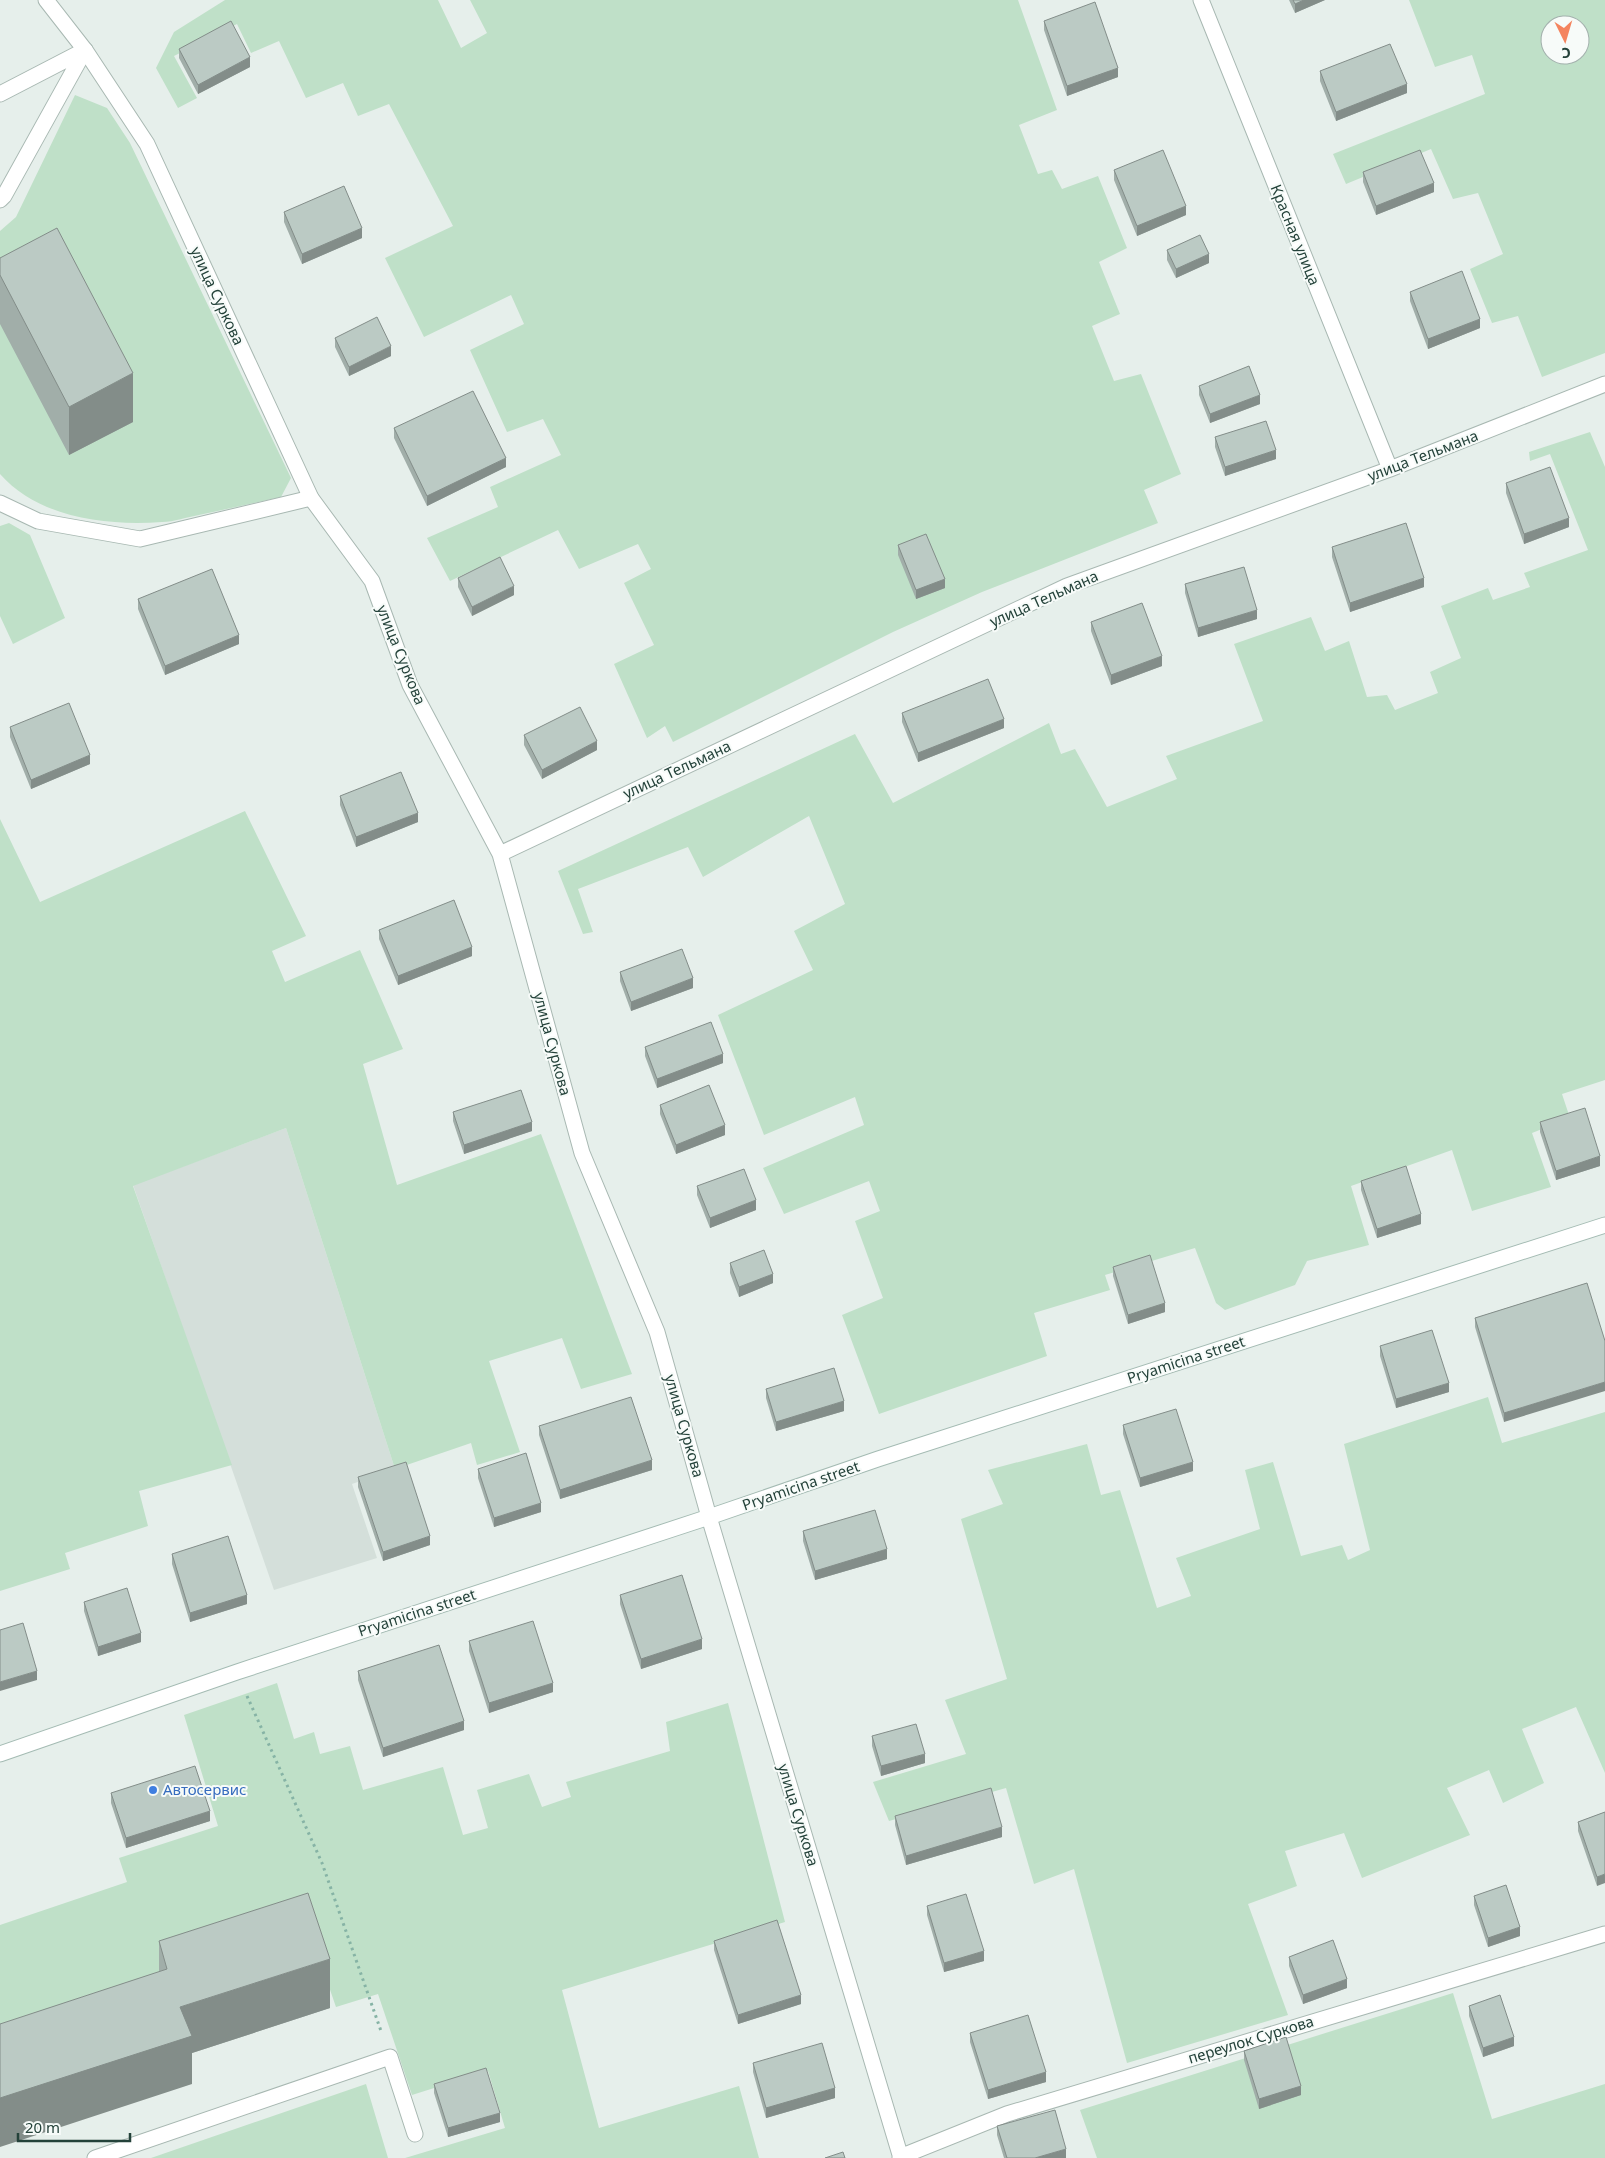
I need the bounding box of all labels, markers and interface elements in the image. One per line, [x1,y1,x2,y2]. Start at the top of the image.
north arrow [1540,15,1590,65]
text: С [1561,44,1572,63]
street label: Красная улица [1267,181,1325,288]
street label: улица Суркова [186,243,249,348]
street label: улица Тельмана [1365,425,1481,485]
street label: улица Тельмана [986,565,1101,631]
street label: улица Суркова [373,602,431,708]
street label: улица Тельмана [619,735,734,803]
street label: улица Суркова [530,990,576,1098]
street label: Pryamicina street [1124,1330,1248,1388]
street label: улица Суркова [661,1372,709,1480]
street label: Pryamicina street [739,1455,862,1514]
street label: Pryamicina street [355,1583,479,1641]
street label: улица Суркова [774,1761,824,1868]
place label: Автосервис [163,1779,246,1799]
marker: Автосервис [147,1784,159,1796]
street label: переулок Суркова [1185,2010,1316,2068]
scale bar [18,2110,130,2142]
text: 20 m [25,2117,60,2137]

